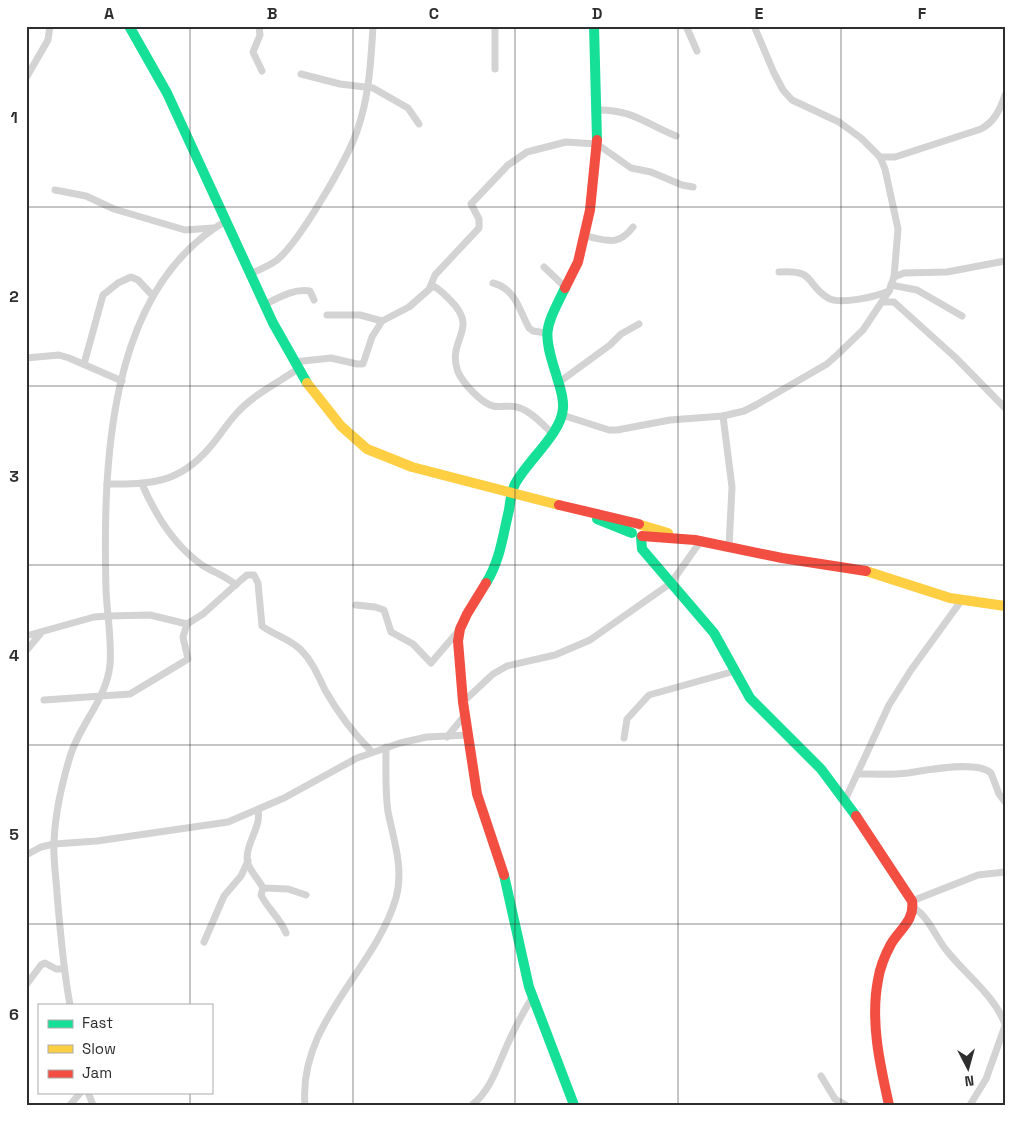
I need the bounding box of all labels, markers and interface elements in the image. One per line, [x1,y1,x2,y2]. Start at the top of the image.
text: A [104,3,114,24]
text: B [267,3,277,24]
text: C [429,3,439,24]
text: D [592,3,602,24]
text: E [755,3,764,24]
text: F [918,3,927,24]
text: 1 [10,107,18,128]
text: 2 [9,286,19,307]
text: 3 [9,466,19,487]
text: 4 [9,645,19,666]
text: 5 [9,824,19,845]
text: 6 [9,1004,19,1025]
legend [38,1004,212,1094]
text: Fast [82,1013,113,1032]
text: Slow [82,1039,116,1058]
north arrow [944,1044,994,1094]
text: Jam [82,1063,112,1082]
text: N [964,1071,975,1090]

